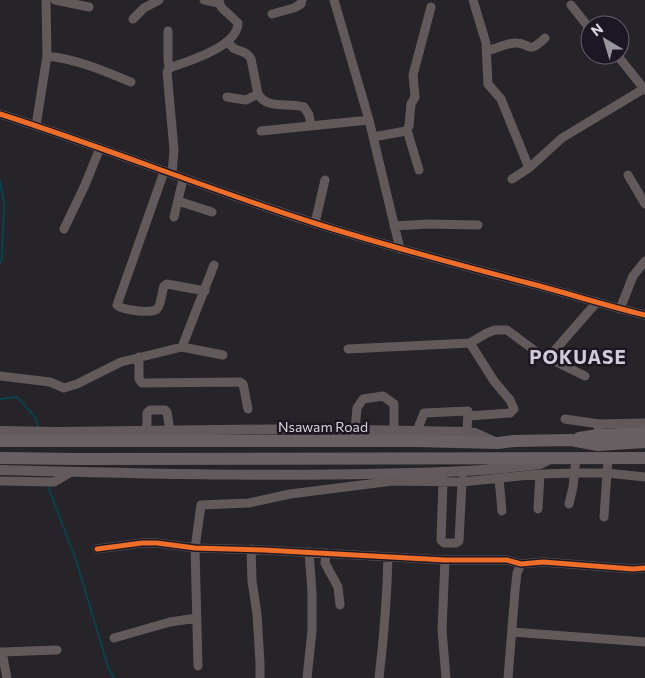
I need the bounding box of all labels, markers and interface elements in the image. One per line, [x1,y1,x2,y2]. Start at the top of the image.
north arrow [580,15,630,65]
text: N [587,19,606,39]
district label: POKUASE [529,345,627,368]
street label: Nsawam Road [278,418,368,435]

